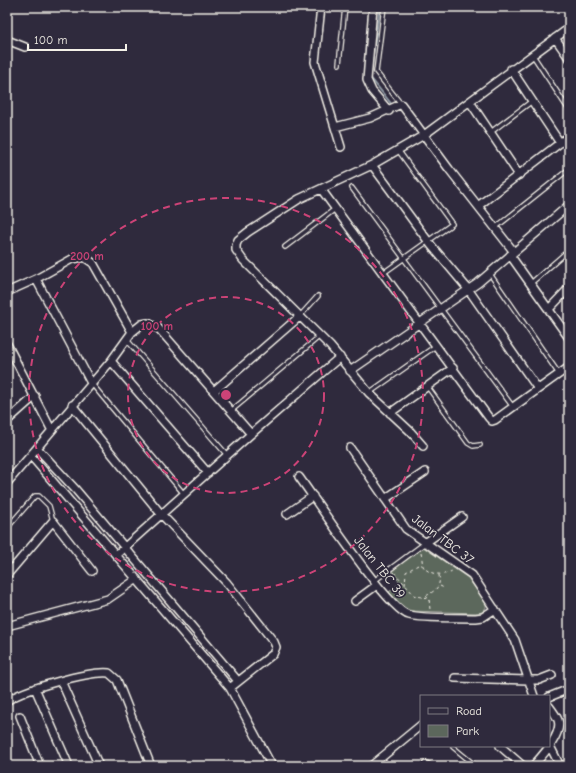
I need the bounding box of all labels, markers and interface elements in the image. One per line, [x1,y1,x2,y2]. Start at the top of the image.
scale bar [28,26,126,52]
text: 100 m [34,33,67,47]
text: 200 m [70,249,104,263]
text: 100 m [141,319,173,333]
centre of rings [219,388,233,402]
street label: Jalan TBC 37 [409,511,477,567]
street label: Jalan TBC 39 [351,533,409,601]
legend [420,695,550,747]
text: Road [456,704,482,718]
text: Park [456,724,479,738]

